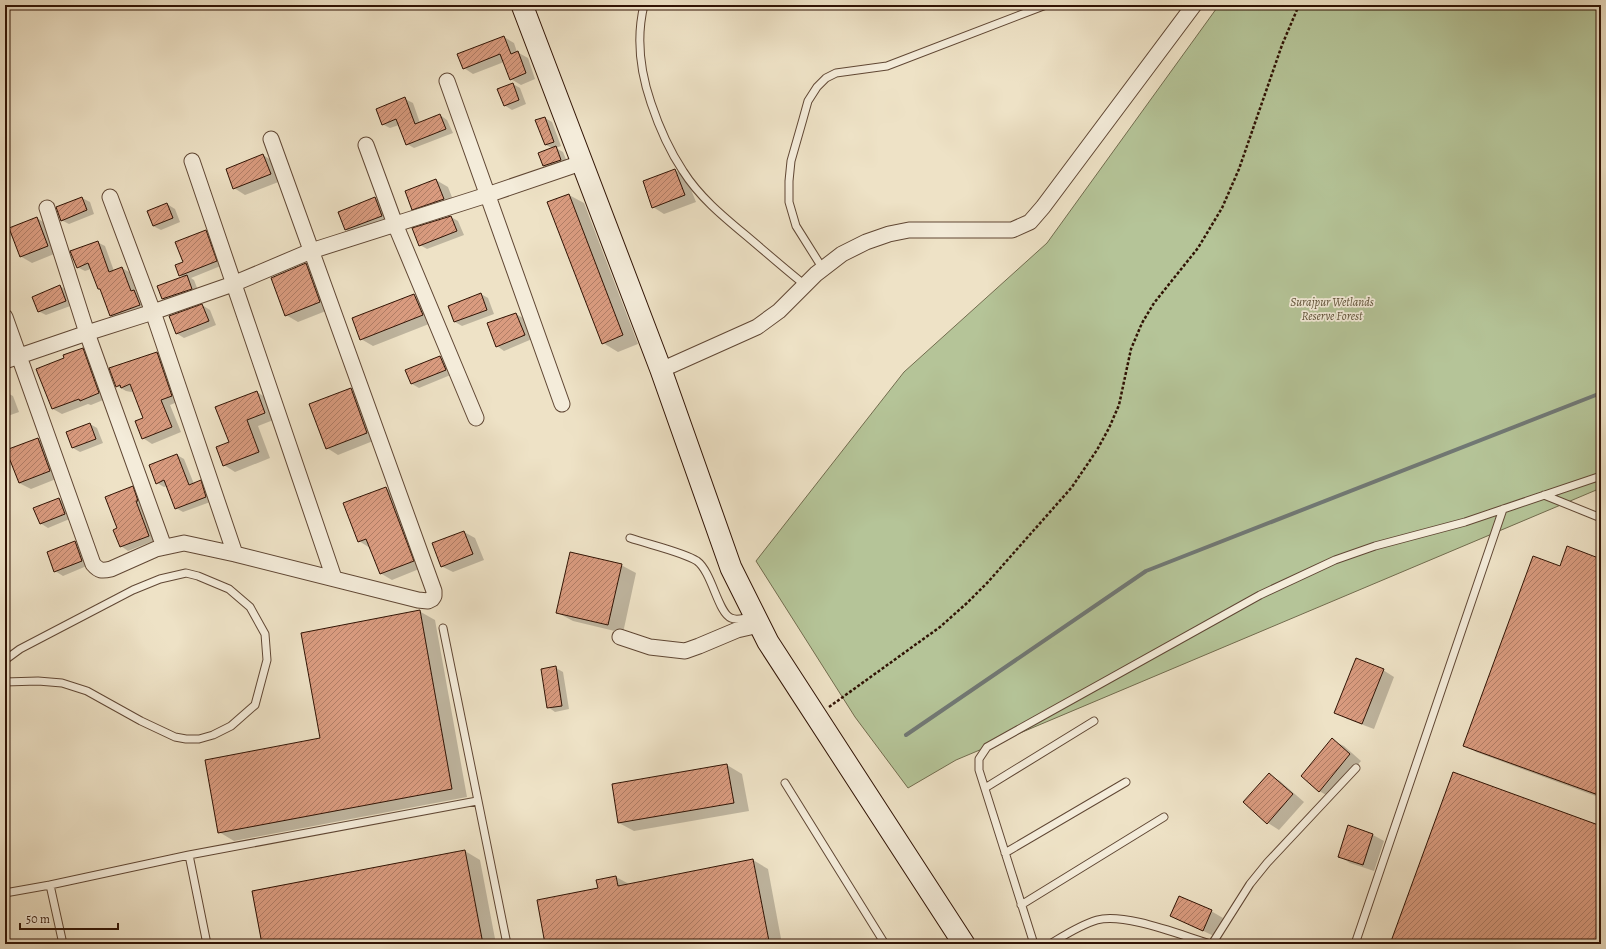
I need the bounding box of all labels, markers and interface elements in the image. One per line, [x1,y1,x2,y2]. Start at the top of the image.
park label: Surajpur Wetlands Reserve Forest [1290,294,1374,324]
scale bar [20,905,118,931]
text: 50 m [26,911,50,927]

